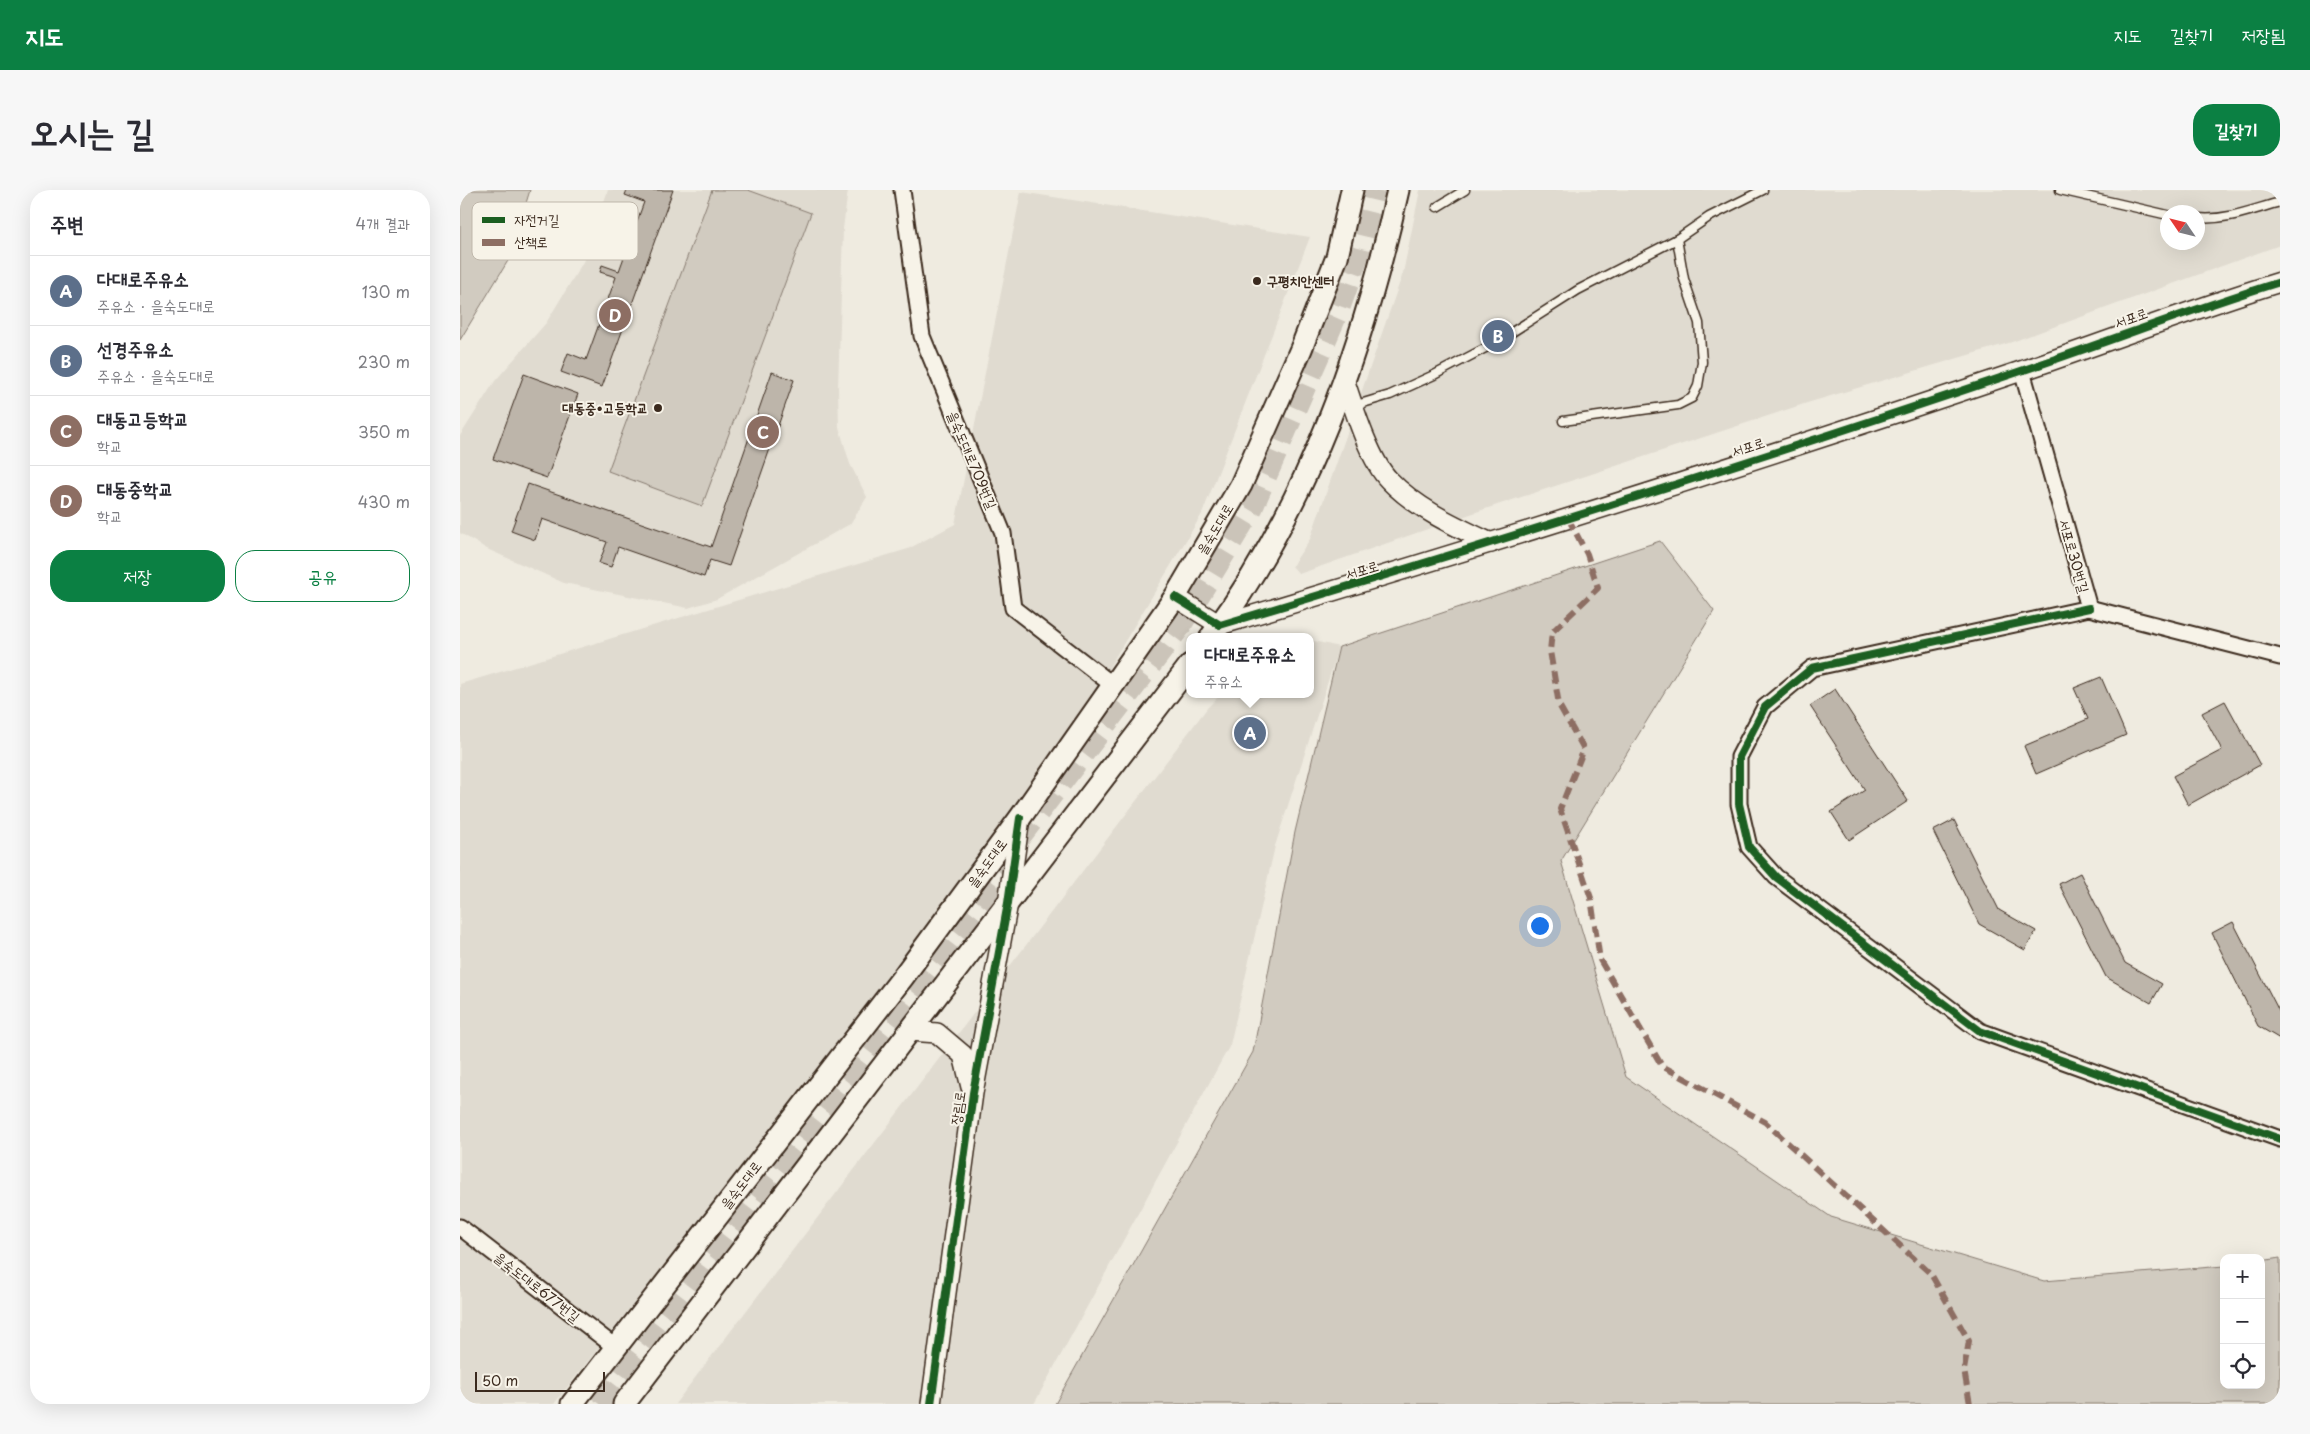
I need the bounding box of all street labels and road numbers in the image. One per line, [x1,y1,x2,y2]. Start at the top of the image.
street label: 서포로 [2111,302,2150,333]
street label: 을숙도대로709번길 [942,407,1003,513]
street label: 서포로 [1729,431,1767,462]
street label: 을숙도대로 [1191,499,1238,558]
street label: 서포로30번길 [2054,517,2095,596]
street label: 서포로 [1343,555,1381,585]
street label: 을숙도대로 [962,834,1012,892]
street label: 장림로 [945,1090,970,1126]
street label: 을숙도대로 [715,1156,766,1213]
street label: 을숙도대로677번길 [490,1246,585,1327]

